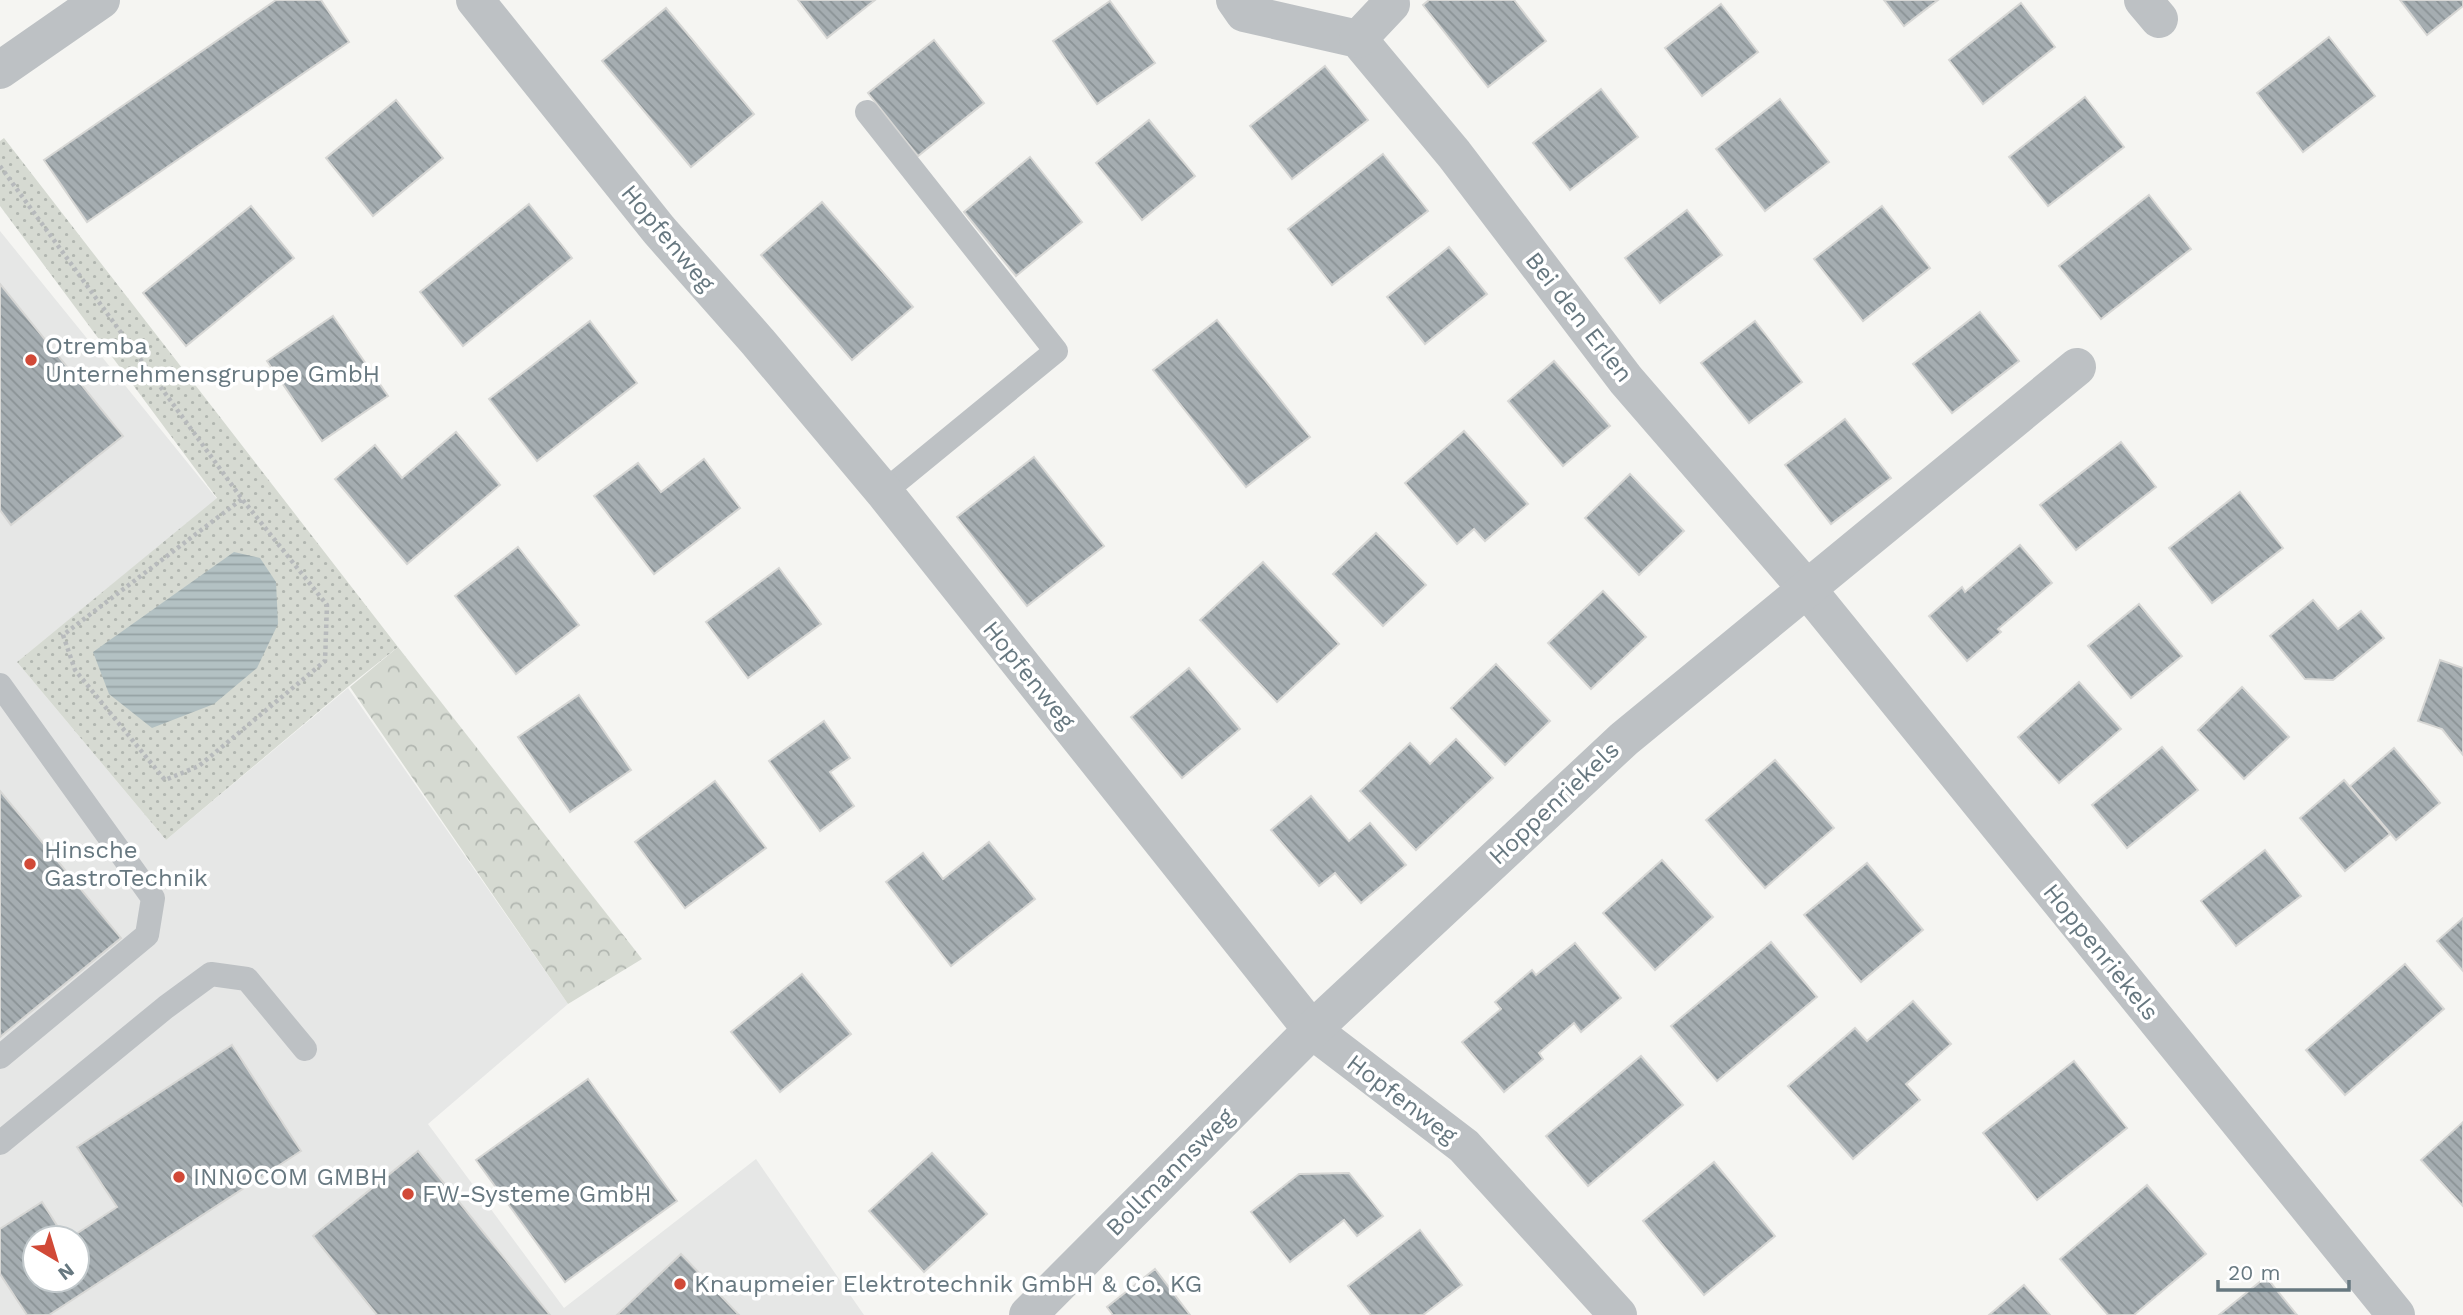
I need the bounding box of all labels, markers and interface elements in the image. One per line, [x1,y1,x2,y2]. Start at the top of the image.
street label: Hopfenweg [615,179,721,297]
street label: Bei den Erlen [1520,246,1638,388]
place label: Otremba Unternehmensgruppe GmbH [45,332,380,388]
marker: Otremba Unternehmensgruppe GmbH [23,352,39,368]
street label: Hopfenweg [977,615,1081,735]
street label: Hoppenriekels [1483,736,1625,870]
place label: Hinsche GastroTechnik [44,836,208,892]
marker: Hinsche GastroTechnik [22,856,38,872]
street label: Hoppenriekels [2037,878,2165,1026]
street label: Hopfenweg [1341,1049,1463,1150]
street label: Bollmannsweg [1100,1102,1240,1242]
place label: INNOCOM GMBH [193,1163,388,1191]
marker: INNOCOM GMBH [171,1169,187,1185]
place label: FW-Systeme GmbH [422,1180,652,1208]
marker: FW-Systeme GmbH [400,1186,416,1202]
north arrow [21,1224,91,1294]
scale bar [2218,1248,2349,1292]
text: N [54,1259,79,1285]
text: 20 m [2228,1260,2280,1285]
place label: Knaupmeier Elektrotechnik GmbH & Co. KG [694,1270,1202,1298]
marker: Knaupmeier Elektrotechnik GmbH & Co. KG [672,1276,688,1292]

